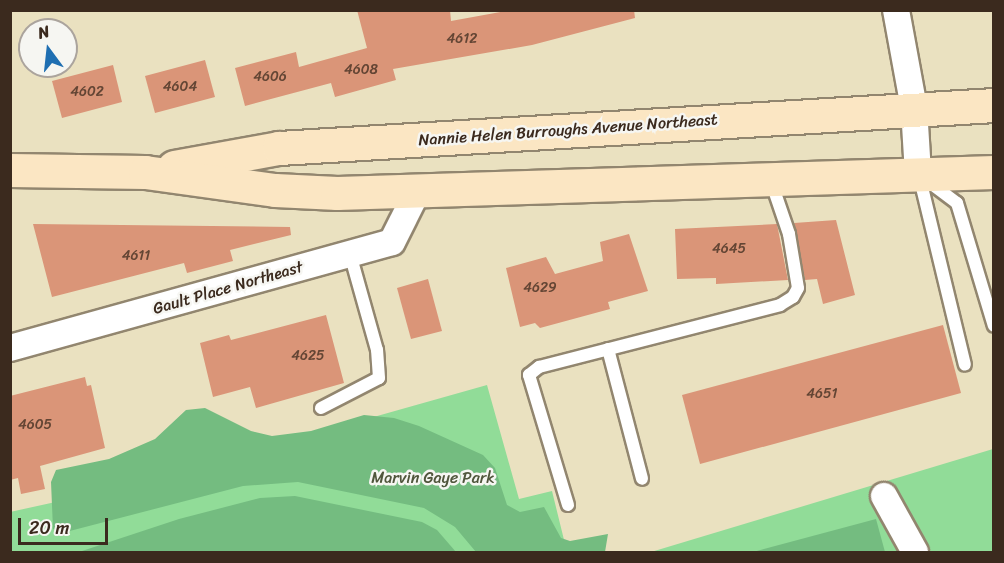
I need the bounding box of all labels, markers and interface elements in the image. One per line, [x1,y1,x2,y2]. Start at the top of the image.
text: N [35,17,53,48]
north arrow [18,18,78,78]
house number: 4612 [447,31,477,47]
house number: 4608 [344,62,378,78]
house number: 4606 [253,69,287,85]
house number: 4604 [163,79,197,95]
house number: 4602 [70,84,104,100]
street label: Nannie Helen Burroughs Avenue Northeast [417,110,719,150]
house number: 4645 [712,241,746,257]
house number: 4611 [122,248,150,264]
street label: Gault Place Northeast [150,257,306,319]
house number: 4629 [523,280,557,296]
house number: 4625 [291,348,325,364]
house number: 4651 [806,386,838,402]
house number: 4605 [18,417,52,433]
park label: Marvin Gaye Park [371,468,495,488]
scale bar [21,506,111,544]
text: 20 m [29,512,69,544]

